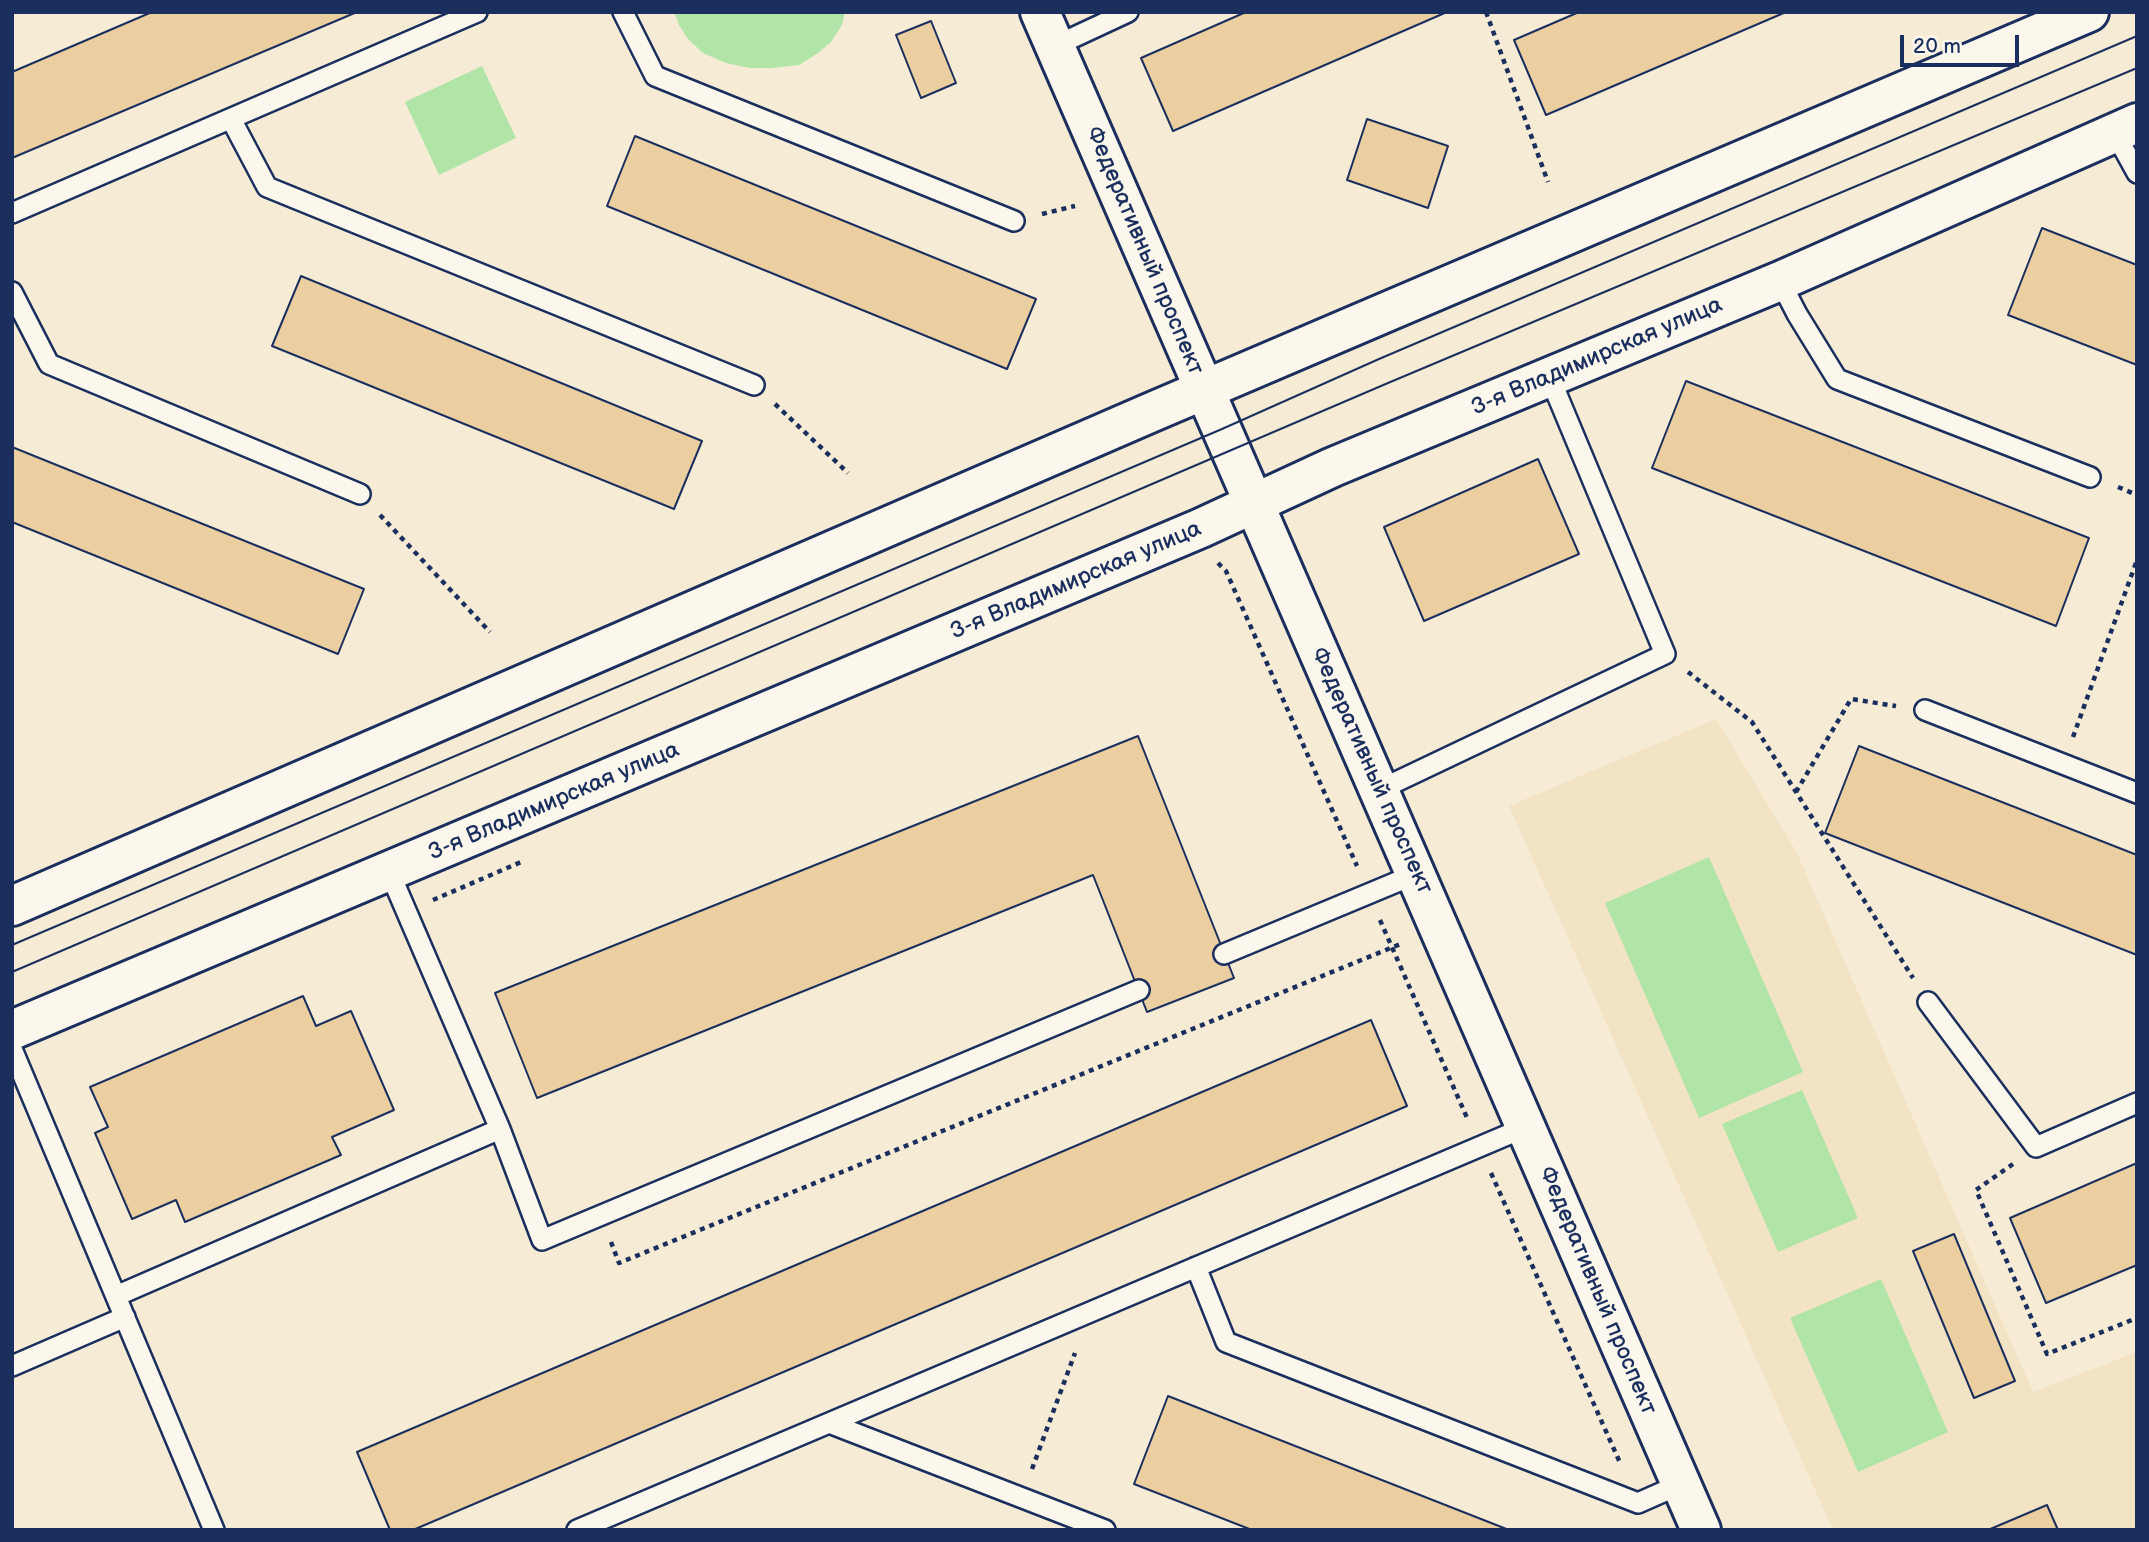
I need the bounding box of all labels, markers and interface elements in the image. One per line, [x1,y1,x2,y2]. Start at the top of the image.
scale bar [1904,21,2023,65]
text: 20 m [1913,34,1961,59]
street label: Федеративный проспект [1079,123,1209,379]
street label: 3-я Владимирская улица [1467,292,1727,422]
street label: 3-я Владимирская улица [946,516,1206,646]
street label: Федеративный проспект [1304,643,1438,899]
street label: 3-я Владимирская улица [424,737,684,867]
street label: Федеративный проспект [1532,1163,1662,1419]

